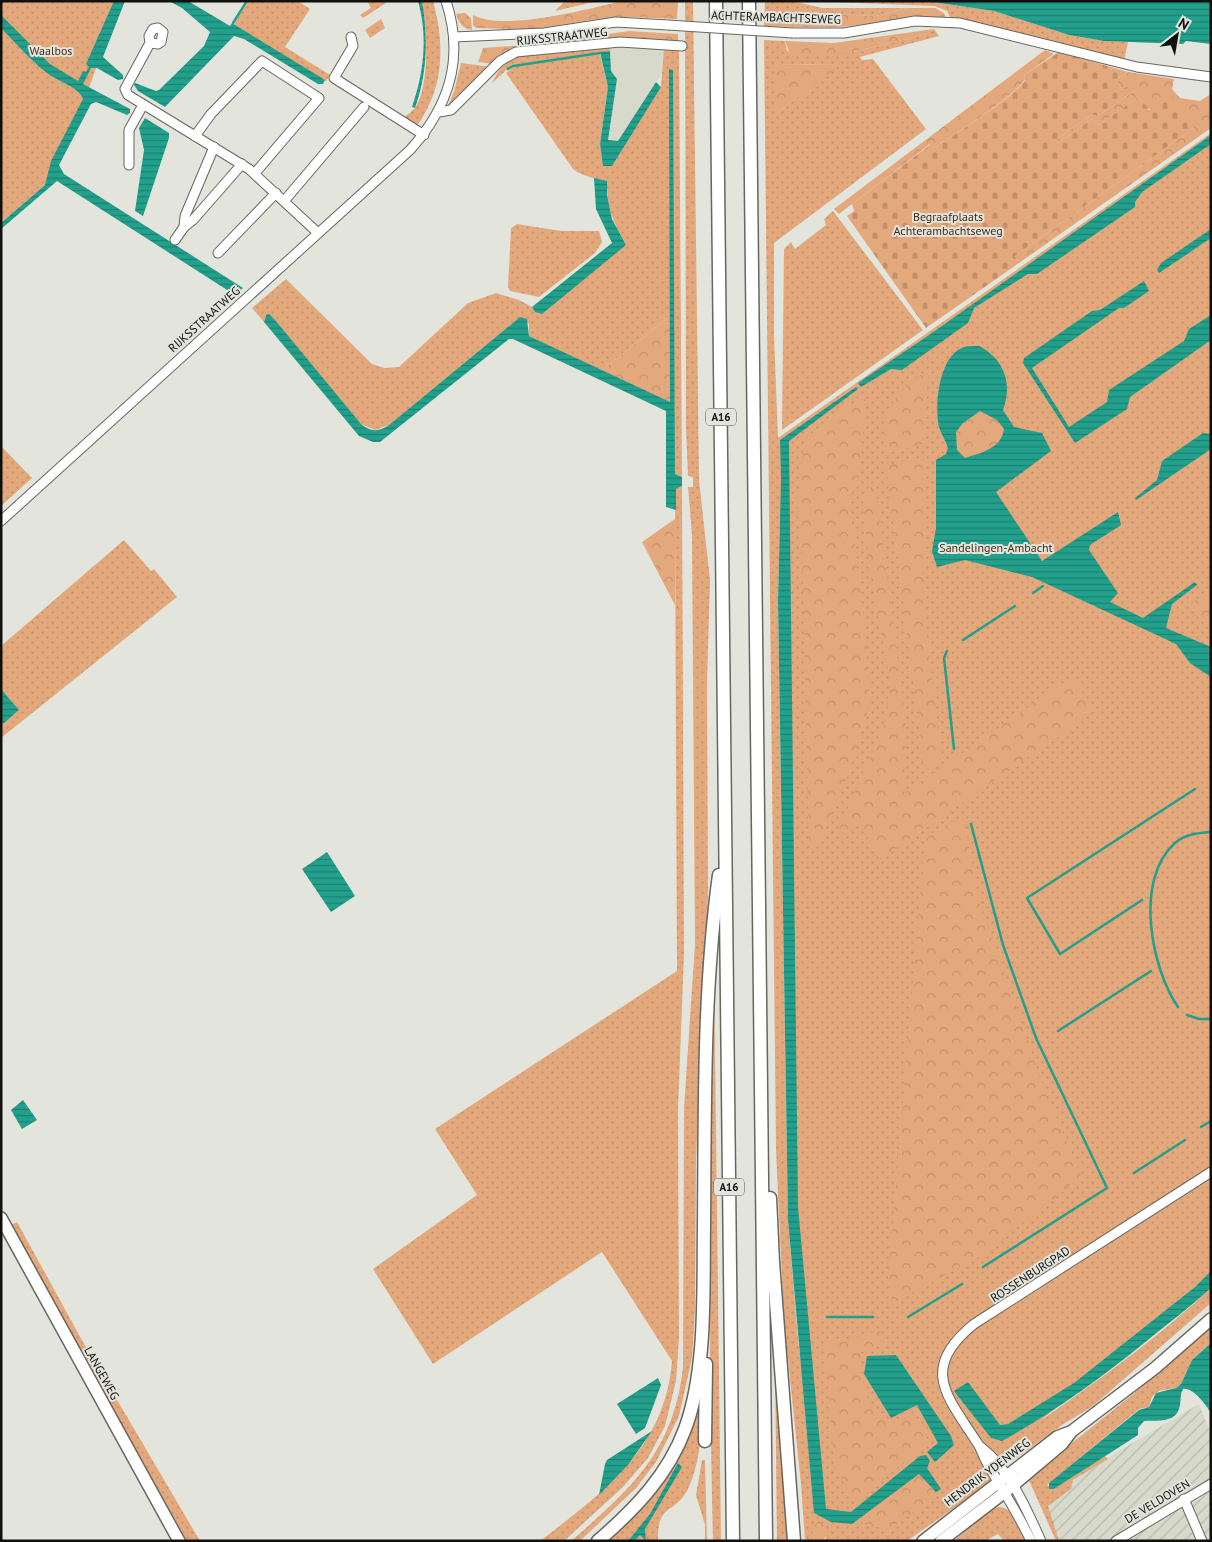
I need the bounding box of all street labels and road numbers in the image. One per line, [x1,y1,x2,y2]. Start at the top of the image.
street label: ACHTERAMBACHTSEWEG [711,7,841,27]
street label: RIJKSSTRAATWEG [516,24,608,48]
street label: RIJKSSTRAATWEG [165,283,243,355]
road number: A16 [706,408,736,426]
road number: A16 [714,1178,744,1196]
street label: ROSSENBURGPAD [987,1243,1073,1305]
street label: LANGEWEG [81,1344,123,1402]
street label: HENDRIK YDENWEG [941,1435,1033,1509]
street label: DE VELDOVEN [1122,1476,1192,1526]

